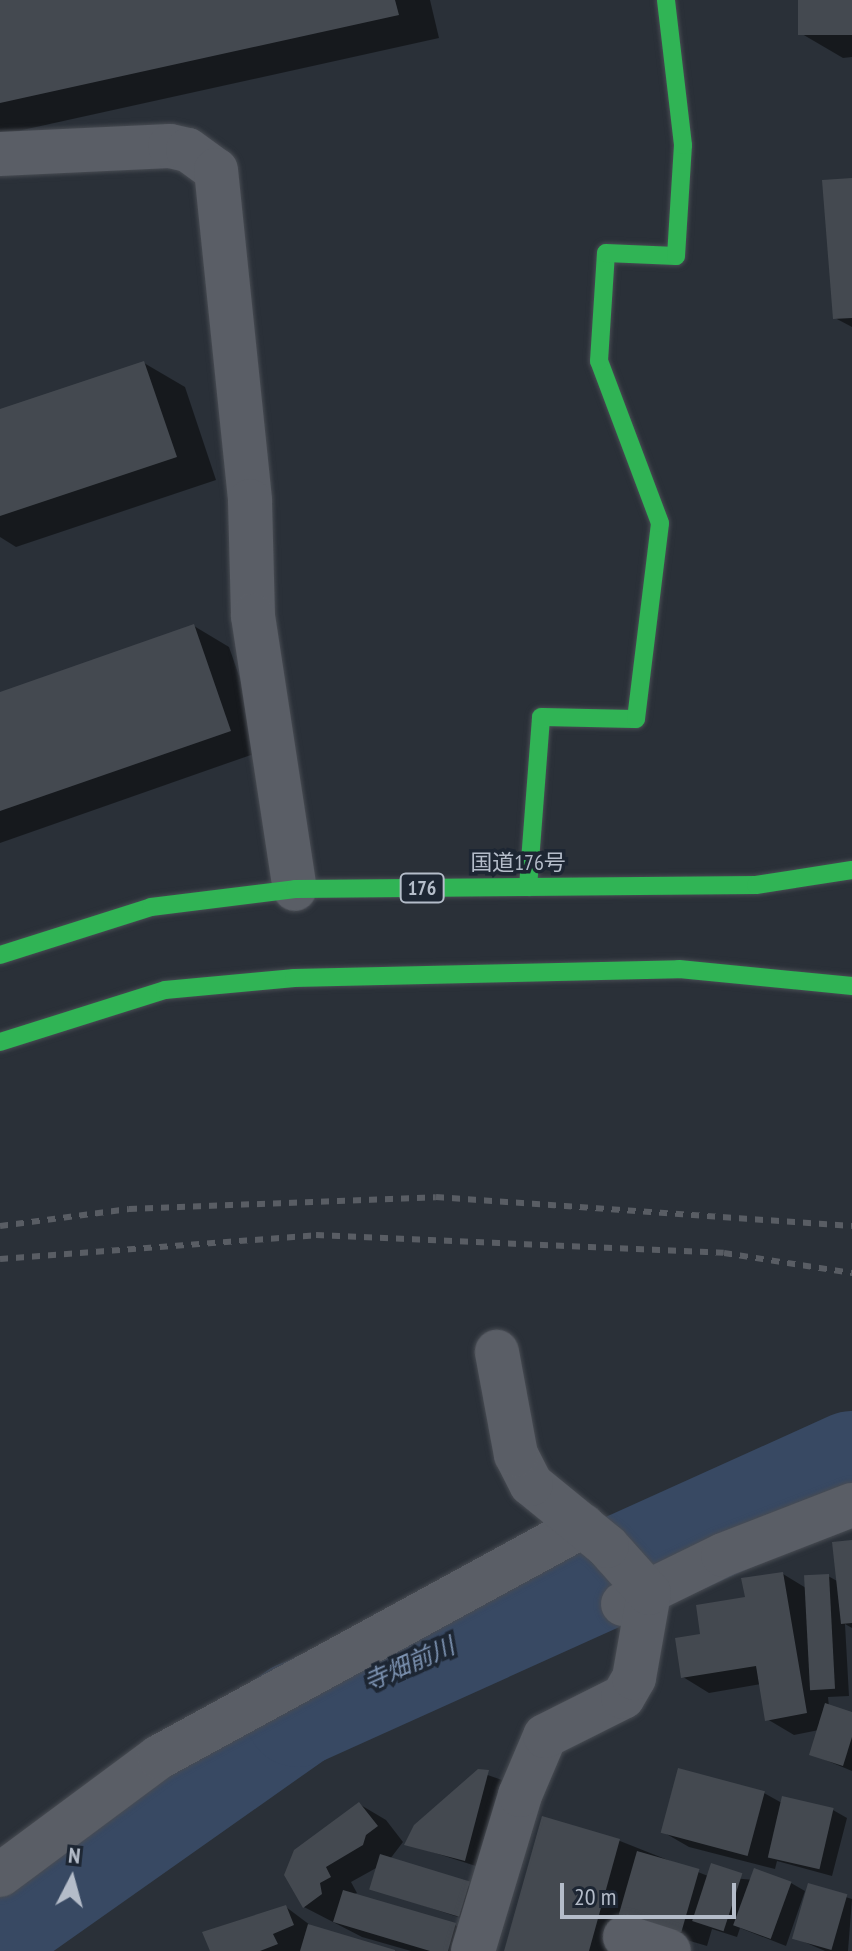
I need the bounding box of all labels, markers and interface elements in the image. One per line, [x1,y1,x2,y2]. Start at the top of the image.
street label: 国道176号 [470,850,566,876]
road number: 176 [398,872,446,904]
water label: 寺畑前川 [359,1631,459,1697]
north arrow [32,1839,112,1919]
text: N [67,1841,82,1870]
scale bar [564,1867,740,1917]
text: 20 m [574,1881,616,1912]

